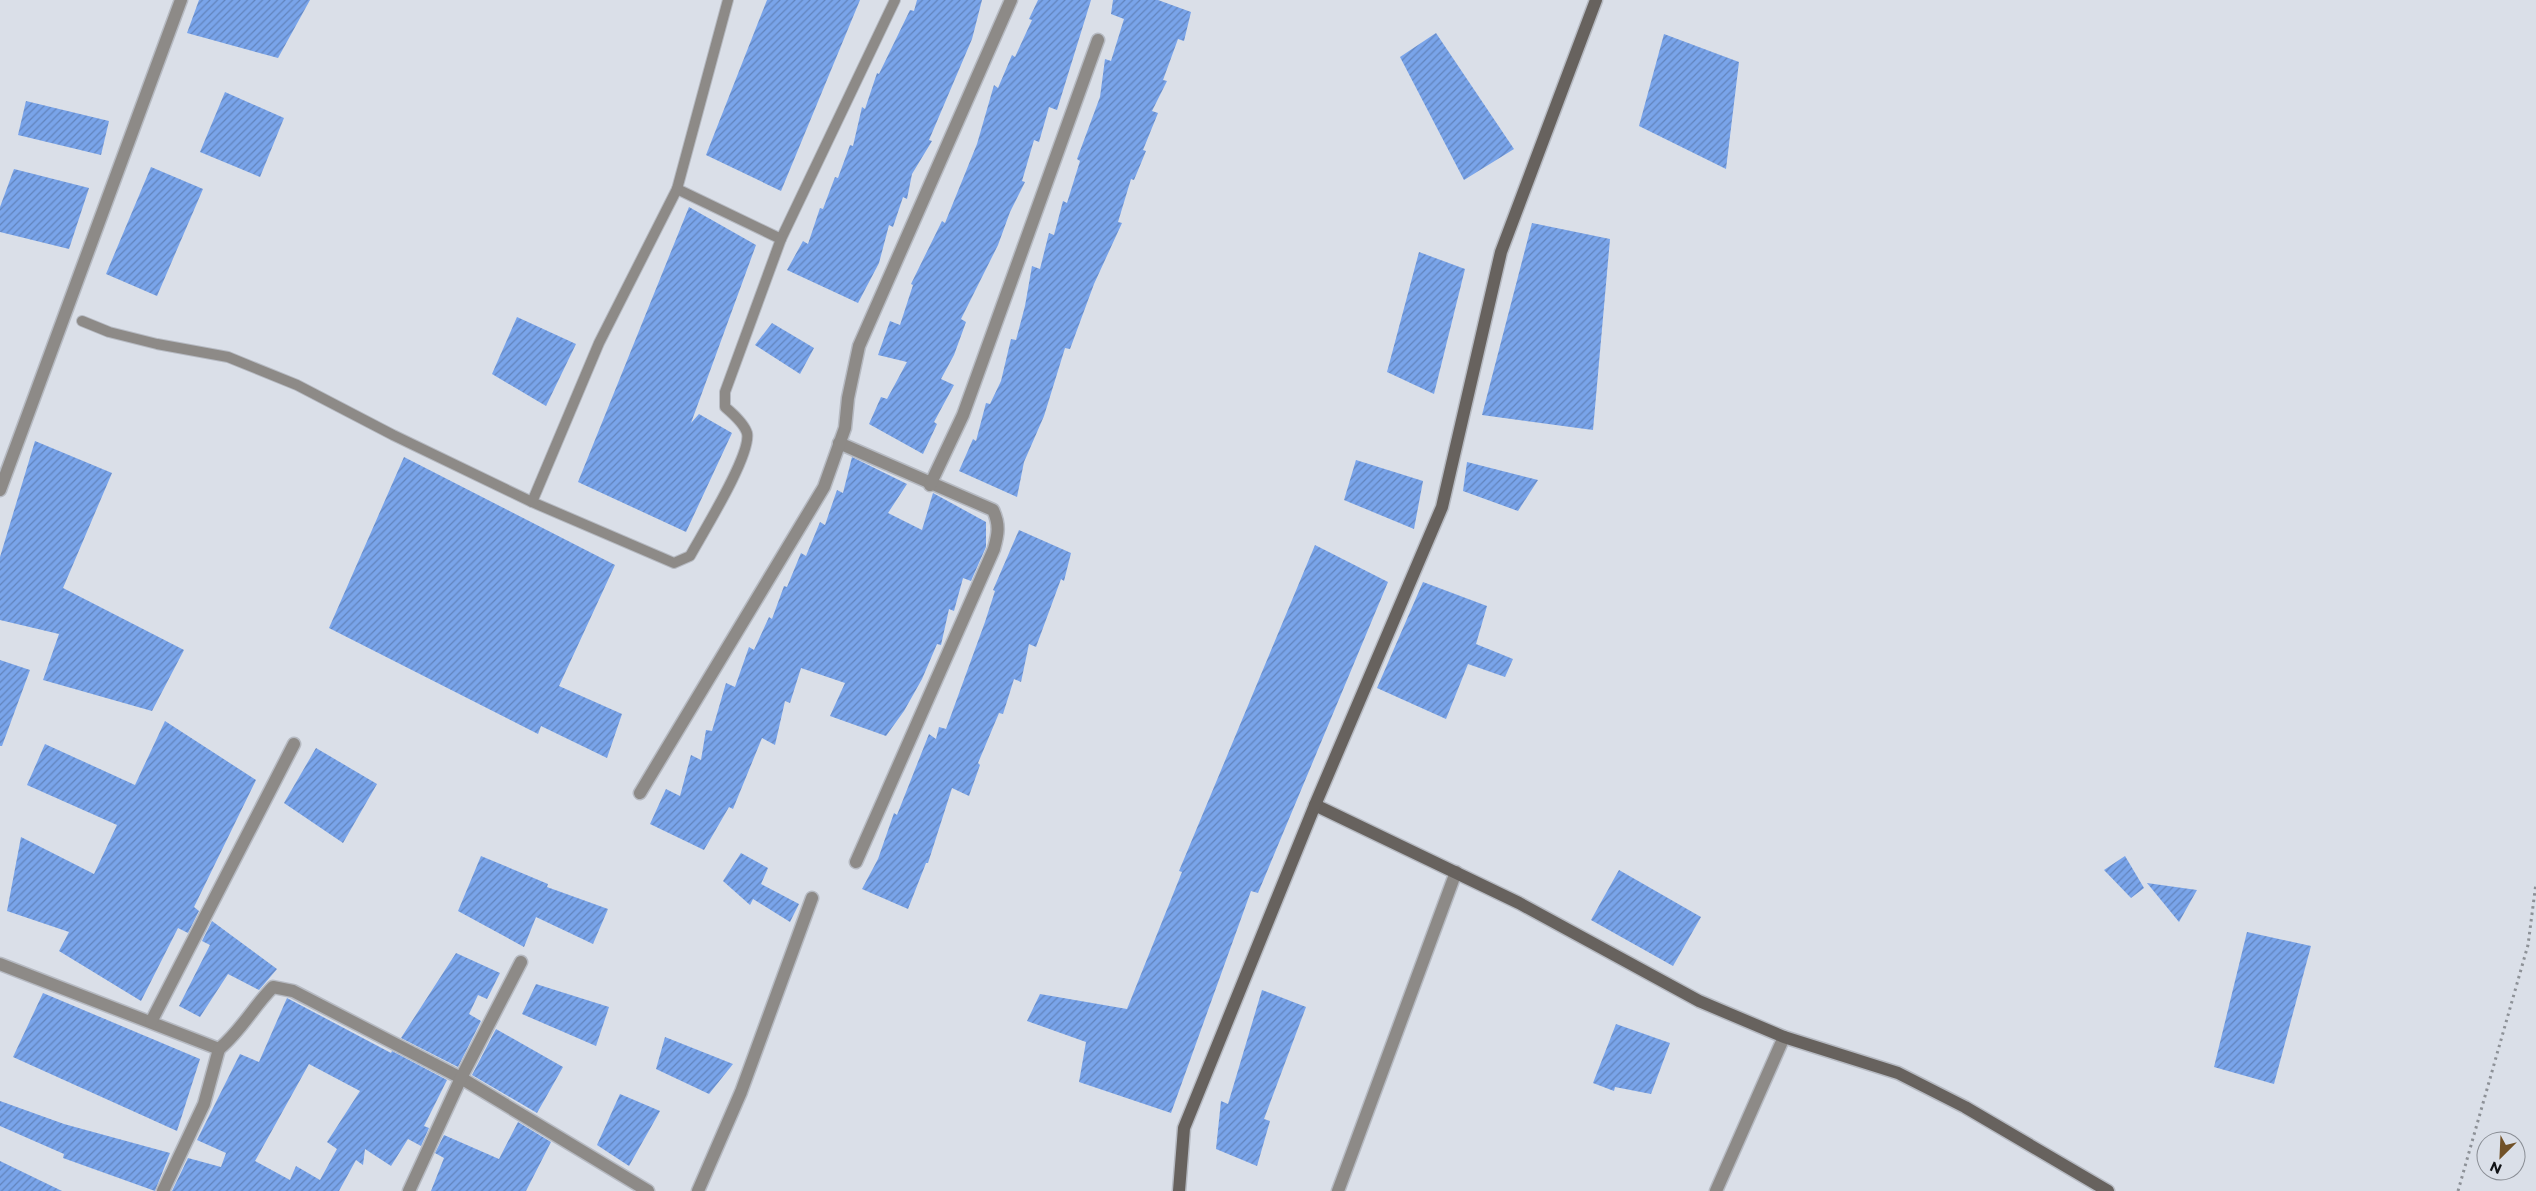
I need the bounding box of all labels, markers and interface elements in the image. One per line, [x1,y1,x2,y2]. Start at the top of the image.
north arrow [2476,1131,2526,1181]
text: N [2487,1157,2505,1178]

